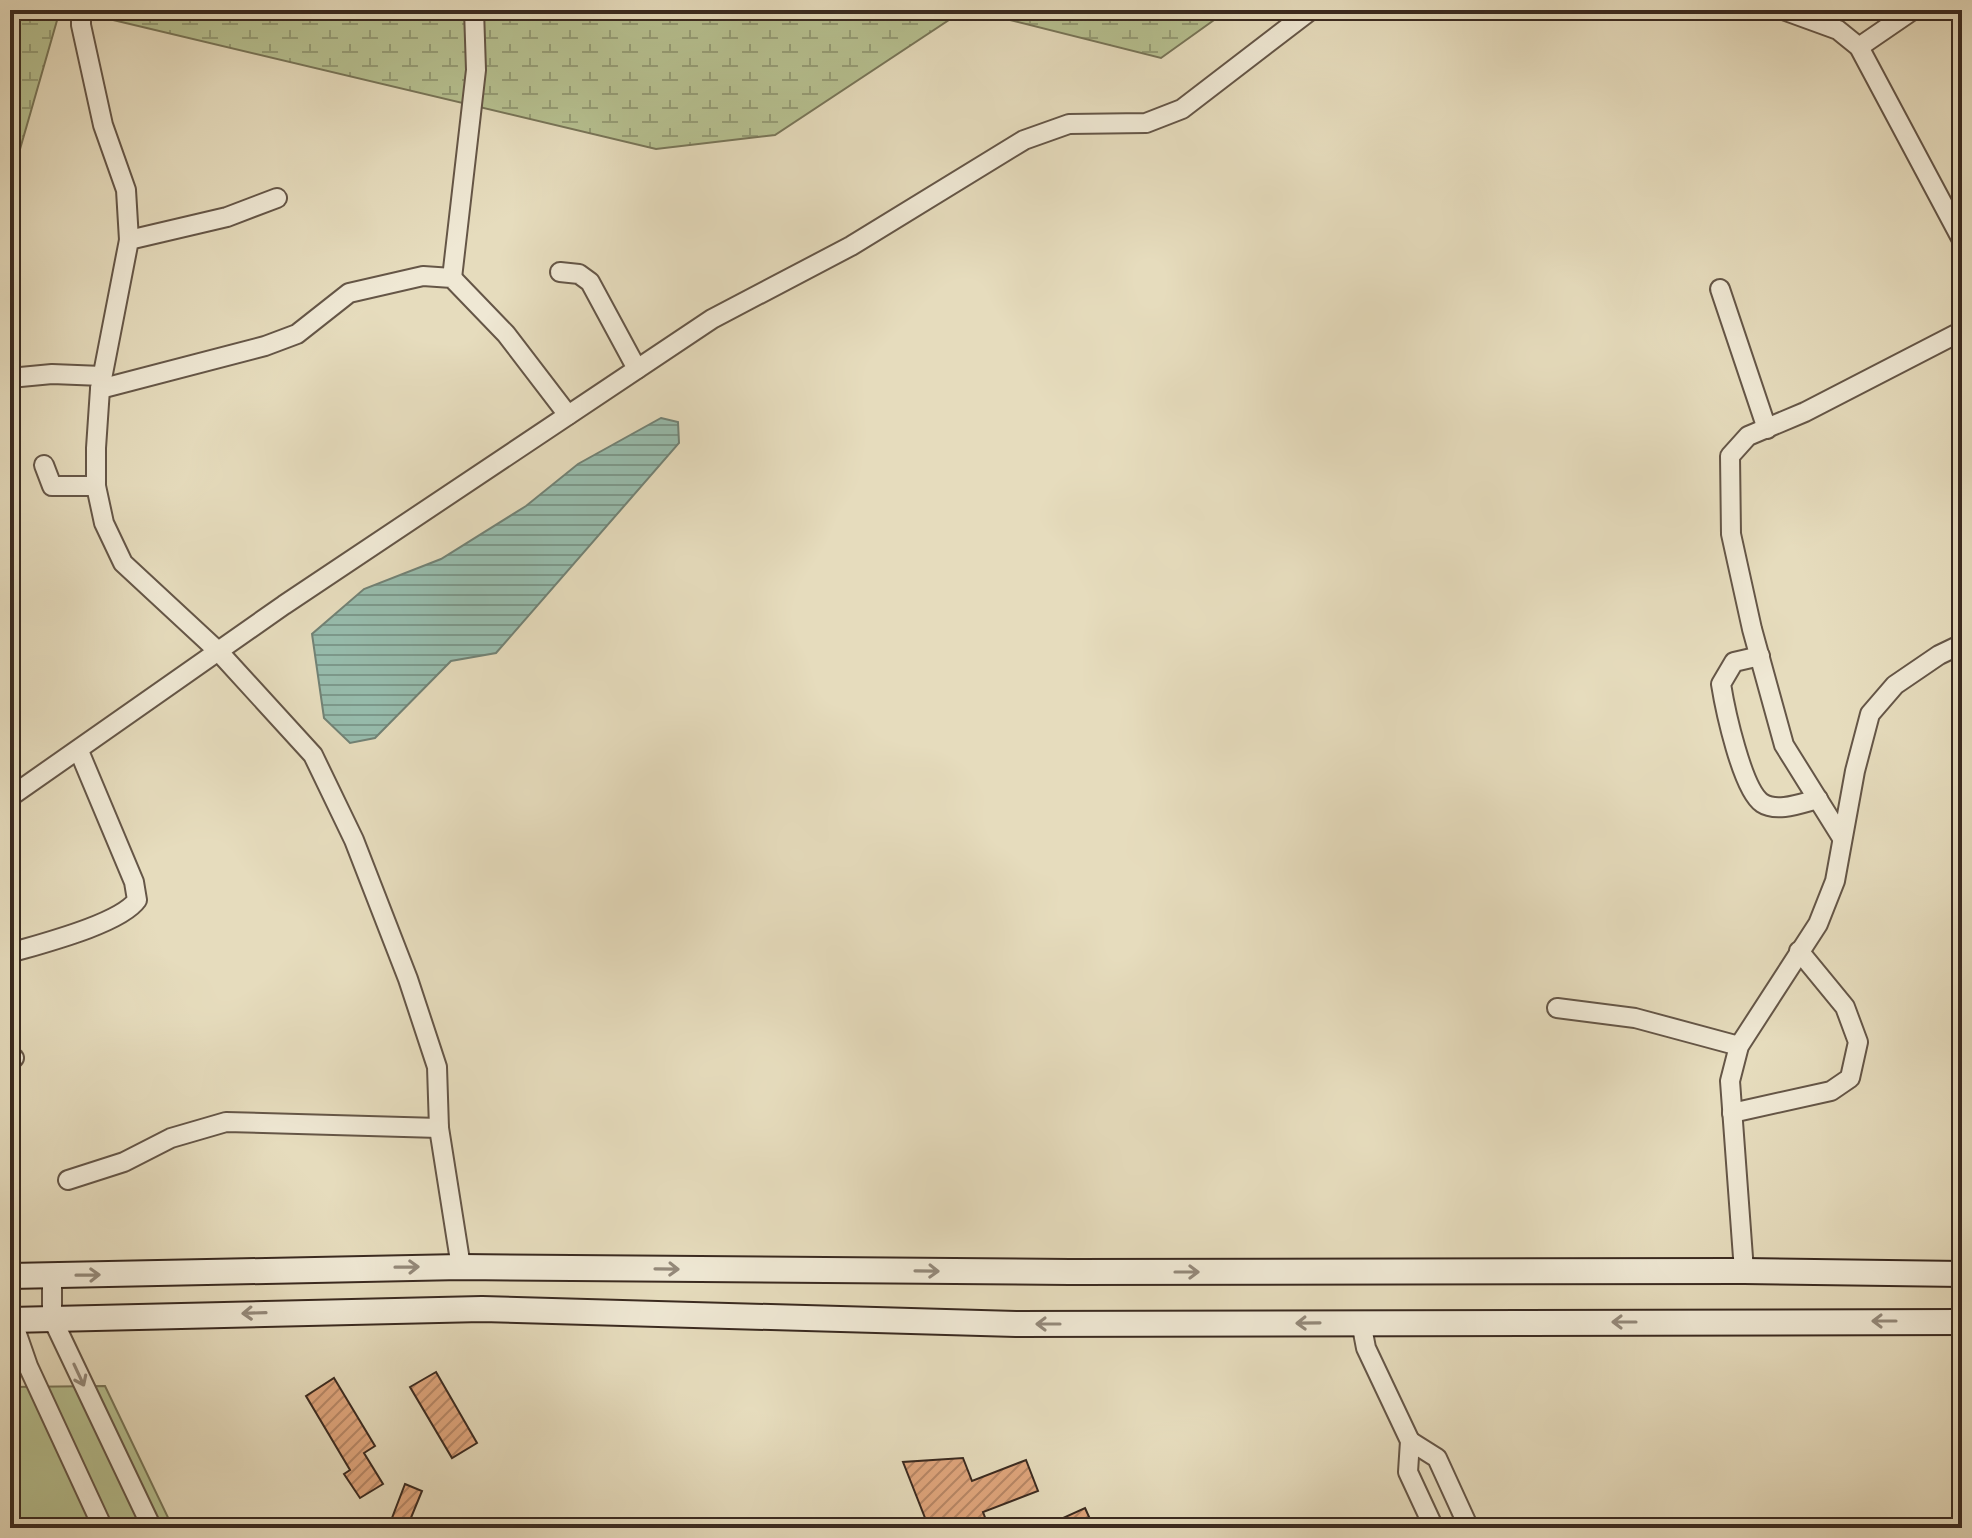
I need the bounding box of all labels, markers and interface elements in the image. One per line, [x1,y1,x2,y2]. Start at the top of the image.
one-way arrow [393,1260,420,1275]
one-way arrow [653,1261,680,1277]
one-way arrow [913,1263,940,1279]
one-way arrow [1173,1264,1200,1280]
one-way arrow [74,1267,101,1282]
one-way arrow [241,1305,268,1320]
one-way arrow [1611,1314,1638,1330]
one-way arrow [1871,1314,1898,1329]
one-way arrow [1295,1315,1322,1331]
one-way arrow [1035,1316,1062,1332]
one-way arrow [72,1363,87,1387]

